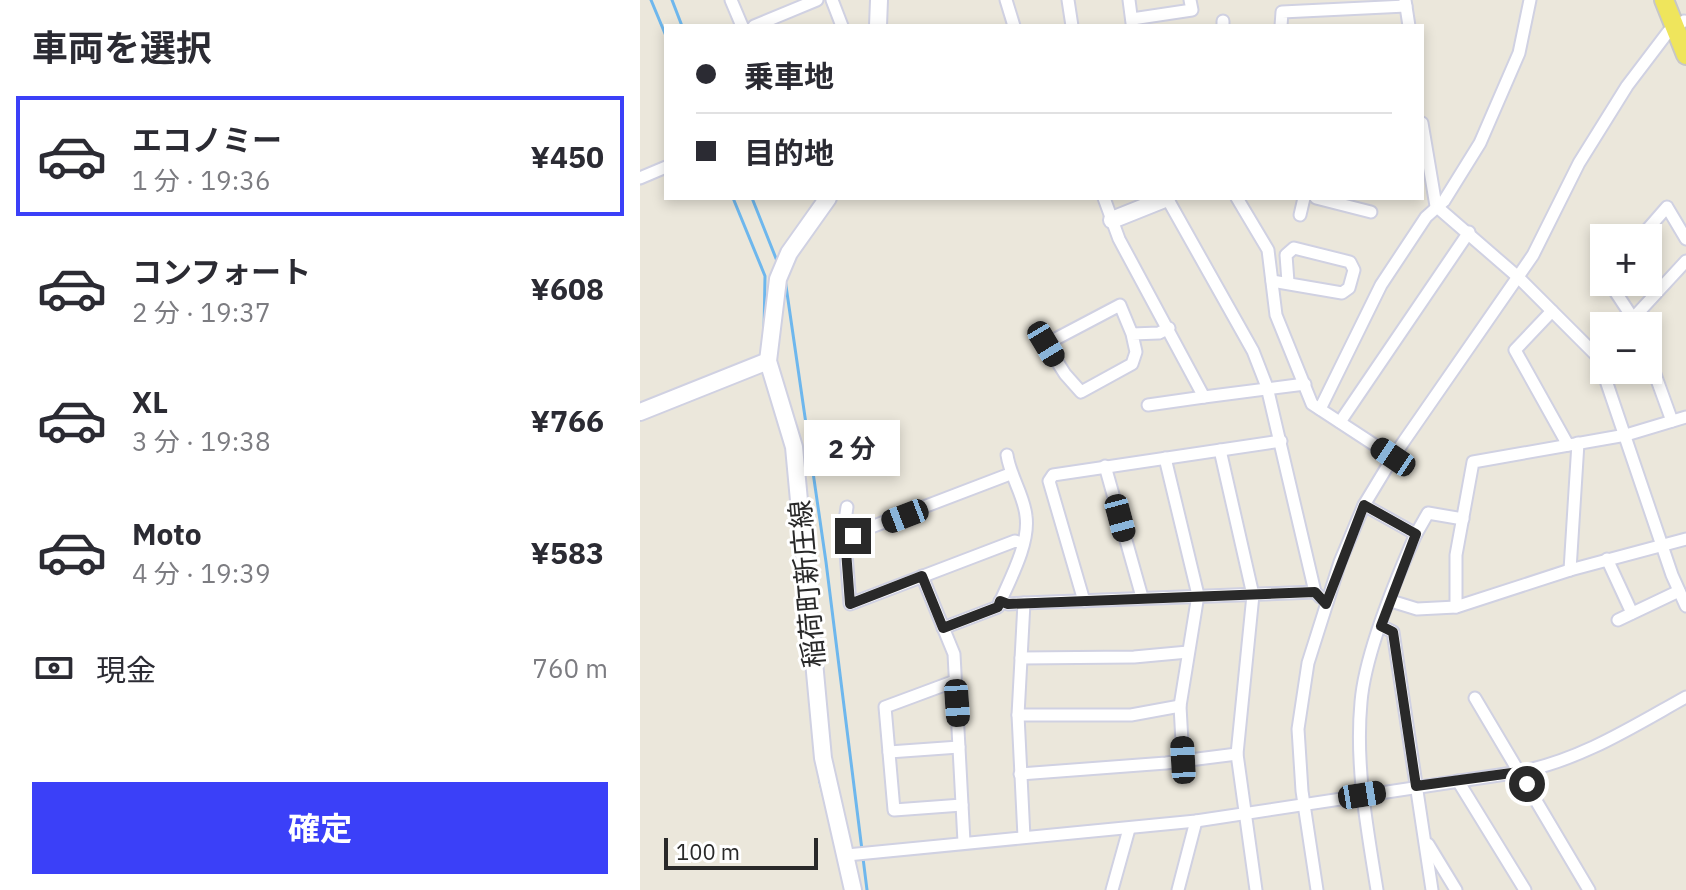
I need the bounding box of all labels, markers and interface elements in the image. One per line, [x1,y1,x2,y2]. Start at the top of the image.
text: 車両を選択 [32,24,212,71]
text: 乗車地 [744,56,834,95]
icon: car [36,120,108,192]
text: エコノミー [132,120,282,159]
text: 目的地 [744,133,834,172]
text: ¥450 [531,137,604,176]
text: 1 分 · 19:36 [132,163,270,197]
map controls [1590,224,1662,384]
button: + [1590,224,1662,296]
icon: car [36,252,108,324]
text: コンフォート [132,252,311,291]
text: ¥608 [531,269,604,308]
text: 2 分 · 19:37 [132,295,270,329]
button: − [1590,312,1662,384]
car [1023,317,1069,371]
text: XL [132,382,168,421]
icon: car [36,384,108,456]
text: ¥766 [531,401,604,440]
callout: 2 分 [805,420,901,476]
text: 3 分 · 19:38 [132,424,270,458]
text: 2 分 [828,431,876,465]
car [1366,434,1420,480]
car [1102,492,1138,544]
car [878,496,932,536]
street label: 稲荷町新庄線 [781,499,832,669]
text: Moto [132,514,202,553]
icon: car [36,516,108,588]
route end [835,518,871,554]
text: ¥583 [531,533,604,572]
text: 4 分 · 19:39 [132,556,270,590]
icon: cash [32,646,76,690]
text: 現金 [96,650,156,689]
text: 760 m [532,651,608,685]
car [943,678,971,728]
car [1170,735,1196,785]
route start [1509,766,1545,802]
car [1336,779,1388,811]
button: 確定 [32,782,608,874]
scale bar [664,834,818,870]
text: 100 m [676,837,740,866]

